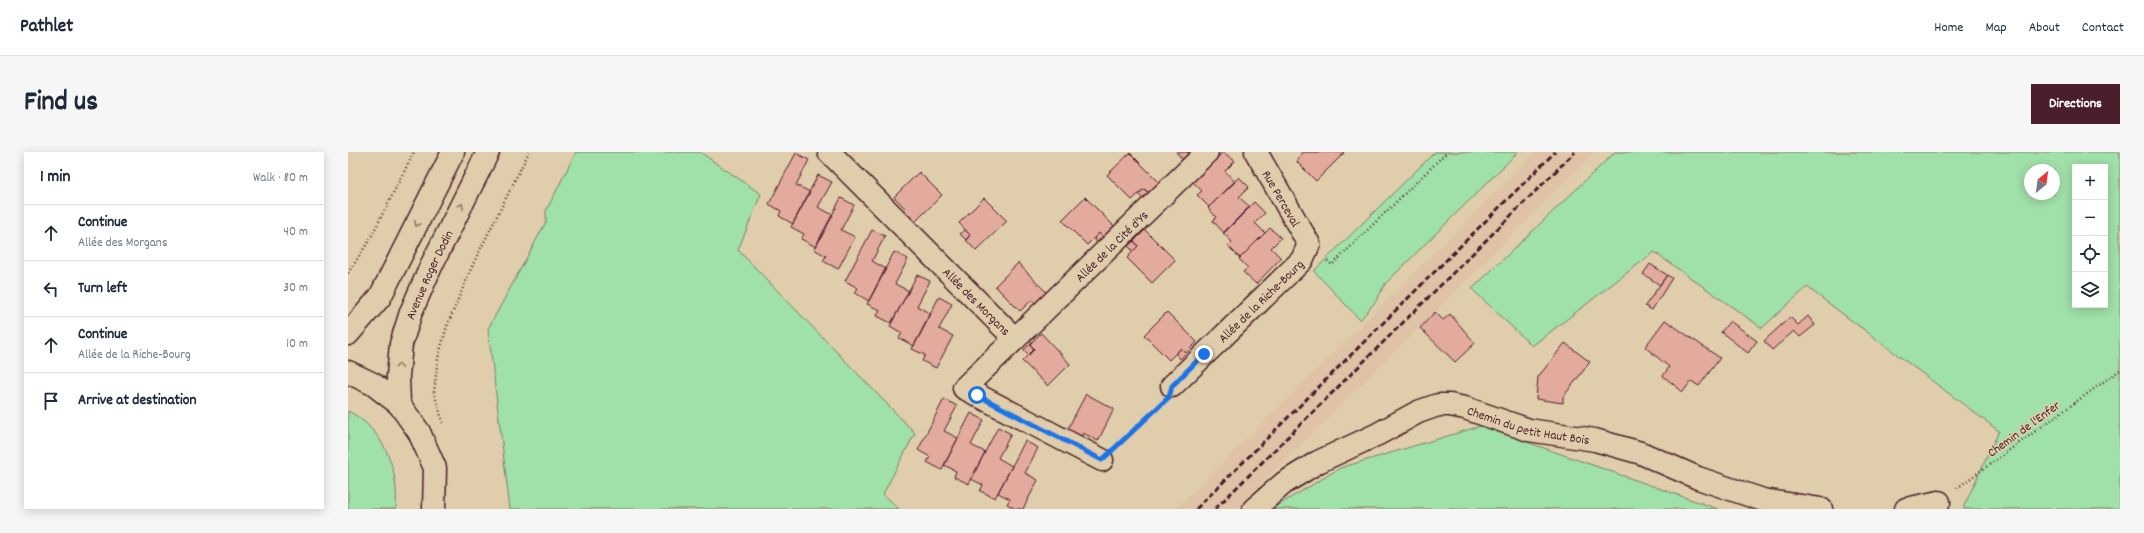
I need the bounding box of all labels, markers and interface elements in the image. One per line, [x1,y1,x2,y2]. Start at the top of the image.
text: Pathlet [20,14,73,41]
text: Home [1934,18,1963,38]
text: Map [1985,18,2007,38]
text: About [2029,18,2060,38]
text: Contact [2082,18,2124,38]
text: Find us [24,84,98,124]
button: Directions [2031,84,2120,124]
north arrow [2024,164,2060,200]
map controls [2072,164,2108,308]
button: + [2072,164,2108,200]
text: 1 min [40,166,70,190]
street label: Rue Perceval [1256,167,1304,231]
text: Walk · 80 m [253,169,308,188]
button: − [2072,200,2108,236]
one-way arrow [456,203,464,211]
street label: Allée de la Cité d'Ys [1072,207,1154,288]
text: Continue [78,212,127,234]
one-way arrow [414,220,422,228]
icon: ahead [40,222,62,244]
text: 40 m [284,223,308,242]
street label: Avenue Roger Dodin [402,227,459,322]
text: Allée des Morgans [78,234,167,253]
button: locate [2072,236,2108,272]
street label: Allée de la Riche-Bourg [1215,256,1309,348]
street label: Allée des Morgans [937,264,1014,341]
button: layers [2072,272,2108,308]
icon: left [40,278,62,300]
text: Turn left [78,278,127,300]
text: 30 m [283,279,308,298]
text: Continue [78,324,127,346]
icon: ahead [40,334,62,356]
text: 10 m [286,335,308,354]
route end [1195,345,1213,363]
text: Allée de la Riche-Bourg [78,346,191,365]
one-way arrow [395,362,404,369]
route start [968,386,986,404]
icon: arrive [40,390,62,412]
text: Arrive at destination [78,390,196,412]
street label: Chemin de l'Enfer [1984,397,2065,463]
street label: Chemin du petit Haut Bois [1464,402,1591,451]

